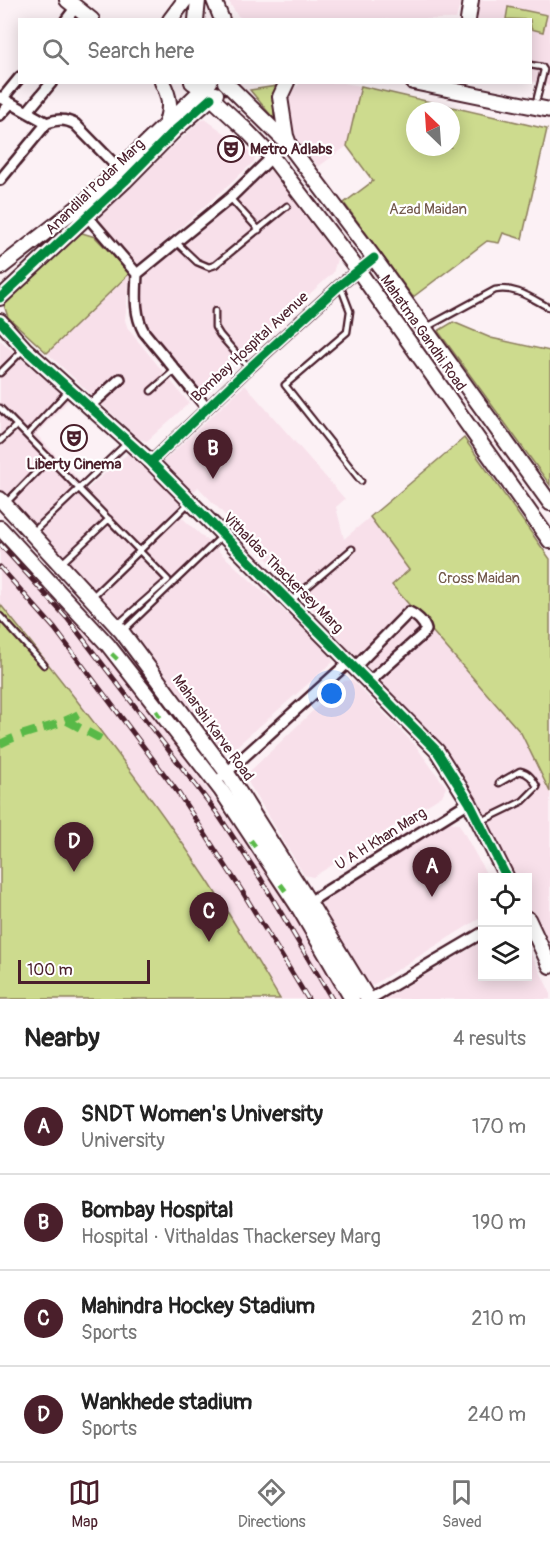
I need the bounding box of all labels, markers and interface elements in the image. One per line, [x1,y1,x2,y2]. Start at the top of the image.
search box [18,18,532,84]
icon: search [39,35,72,68]
text: Search here [87,37,194,65]
north arrow [406,102,460,156]
theatre icon: Metro Adlabs [216,134,246,164]
street label: Anandilal Podar Marg [41,135,149,239]
place label: Metro Adlabs [250,140,333,159]
park label: Azad Maidan [389,200,467,219]
street label: Mahatma Gandhi Road [376,271,470,395]
street label: Bombay Hospital Avenue [187,287,313,406]
theatre icon: Liberty Cinema [59,423,89,453]
pin: B [194,430,232,479]
place label: Liberty Cinema [27,455,121,474]
street label: Vithaldas Thackersey Marg [219,509,347,637]
park label: Cross Maidan [438,569,520,588]
street label: Maharshi Karve Road [168,671,258,785]
your location [317,679,346,708]
street label: U A H Khan Marg [332,803,430,875]
pin: D [54,822,94,872]
pin: A [412,848,452,897]
map controls [478,873,532,981]
button: locate [478,873,532,927]
pin: C [190,892,228,942]
button: layers [478,927,532,981]
scale bar [18,957,150,984]
text: 100 m [27,960,73,980]
text: Nearby [24,1022,100,1054]
text: 4 results [453,1026,526,1051]
text: SNDT Women's University [81,1100,323,1128]
text: A [37,1114,50,1139]
text: 170 m [472,1114,526,1139]
text: University [81,1128,165,1153]
text: Bombay Hospital [81,1196,234,1224]
text: B [38,1210,49,1235]
text: 190 m [472,1210,526,1235]
text: Hospital · Vithaldas Thackersey Marg [81,1224,381,1249]
text: Mahindra Hockey Stadium [81,1292,315,1320]
text: C [37,1306,50,1331]
text: 210 m [471,1306,526,1331]
text: Sports [81,1320,137,1345]
text: Wankhede stadium [81,1388,252,1416]
text: D [37,1402,50,1427]
text: 240 m [467,1402,526,1427]
text: Sports [81,1416,137,1441]
tab: Map [68,1476,101,1532]
tab: Directions [238,1476,306,1532]
tab: Saved [442,1476,482,1532]

